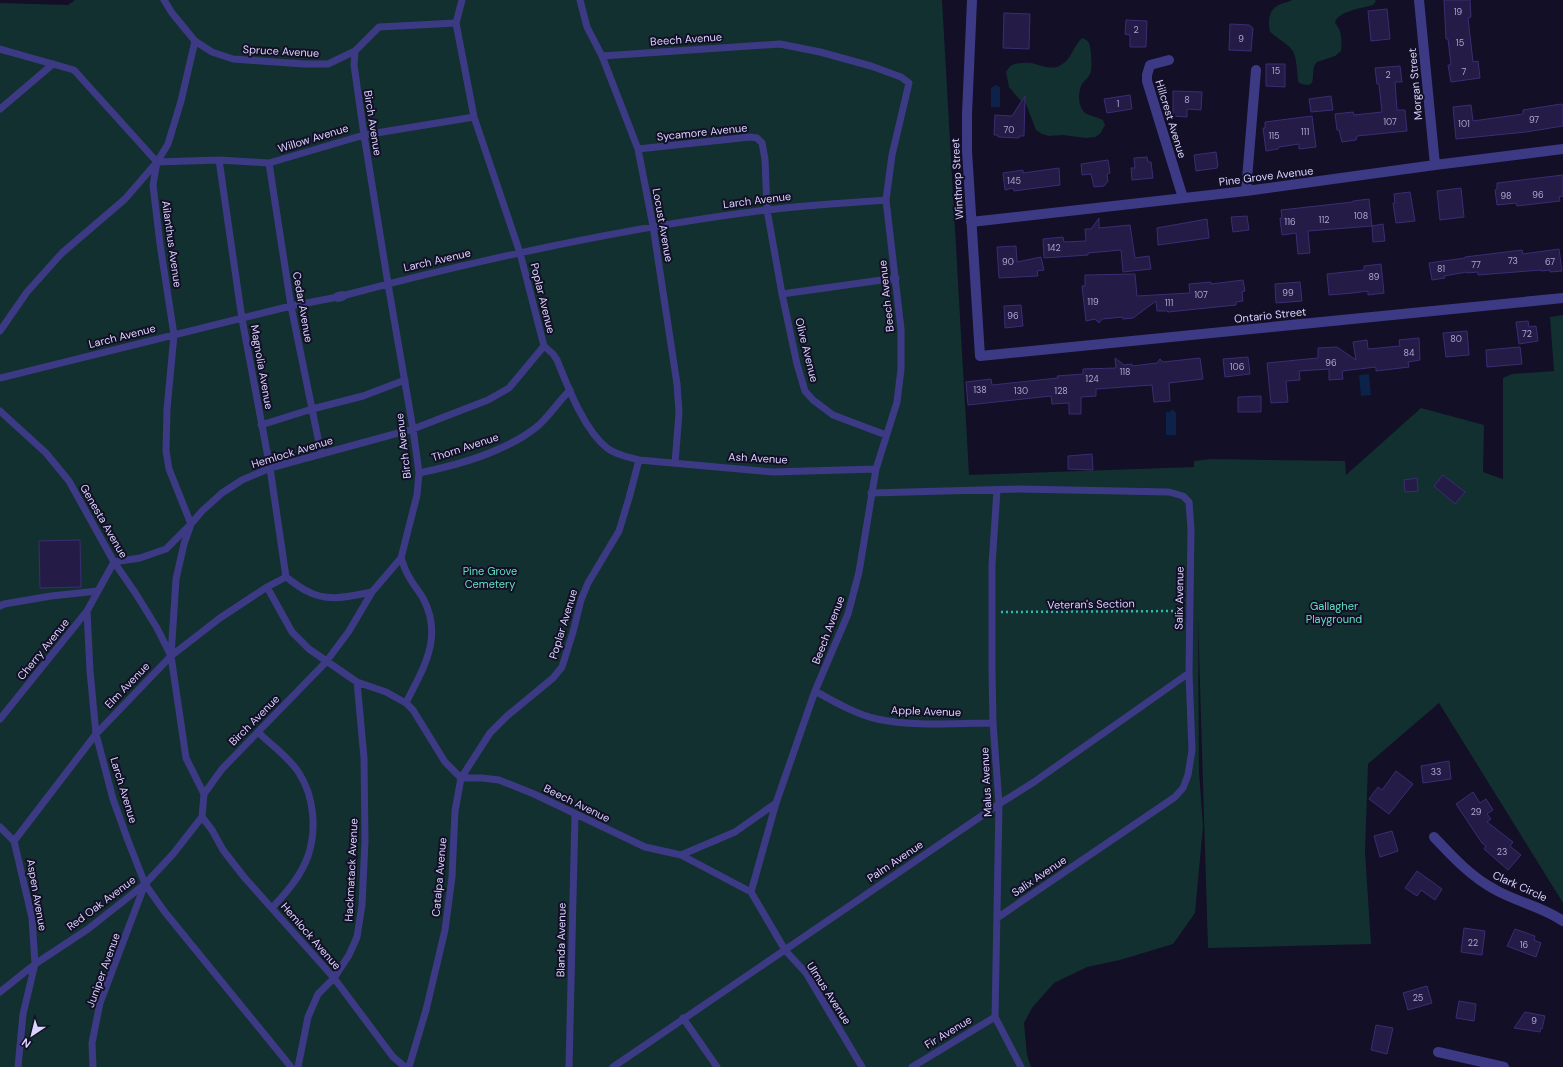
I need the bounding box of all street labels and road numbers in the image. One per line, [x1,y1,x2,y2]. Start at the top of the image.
street label: Beech Avenue [650,30,722,48]
street label: Spruce Avenue [242,42,320,60]
street label: Morgan Street [1405,47,1425,121]
street label: Hillcrest Avenue [1152,78,1190,160]
street label: Birch Avenue [361,89,385,157]
street label: Sycamore Avenue [656,120,748,144]
street label: Willow Avenue [276,121,350,155]
street label: Winthrop Street [948,138,966,220]
street label: Pine Grove Avenue [1218,163,1314,189]
street label: Locust Avenue [650,187,676,263]
street label: Larch Avenue [722,189,792,211]
street label: Ailanthus Avenue [159,200,185,288]
street label: Larch Avenue [402,245,472,275]
street label: Beech Avenue [875,259,897,333]
street label: Poplar Avenue [527,261,559,335]
street label: Cedar Avenue [290,271,316,343]
street label: Ontario Street [1233,304,1307,326]
street label: Olive Avenue [792,316,822,384]
street label: Larch Avenue [87,321,157,351]
street label: Magnolia Avenue [248,324,276,410]
street label: Birch Avenue [392,412,414,480]
street label: Thorn Avenue [430,430,500,464]
street label: Hemlock Avenue [249,433,335,471]
street label: Ash Avenue [728,449,788,467]
street label: Genesta Avenue [77,482,131,560]
street label: Salix Avenue [1171,566,1187,630]
street label: Poplar Avenue [546,587,580,661]
street label: Beech Avenue [809,594,847,666]
street label: Veteran's Section [1047,596,1135,612]
street label: Cherry Avenue [14,615,72,683]
street label: Elm Avenue [102,659,152,711]
street label: Birch Avenue [226,692,282,748]
street label: Apple Avenue [891,703,961,719]
street label: Malus Avenue [977,747,995,817]
street label: Larch Avenue [107,755,141,825]
street label: Beech Avenue [542,781,612,825]
street label: Hackmatack Avenue [341,818,361,922]
street label: Catalpa Avenue [429,837,449,917]
street label: Palm Avenue [864,837,926,885]
street label: Salix Avenue [1009,853,1069,899]
street label: Aspen Avenue [24,858,50,932]
street label: Clark Circle [1491,868,1549,904]
street label: Red Oak Avenue [64,873,138,933]
street label: Hemlock Avenue [278,899,344,973]
street label: Blanda Avenue [553,903,569,977]
street label: Juniper Avenue [83,931,123,1009]
street label: Ulmus Avenue [804,959,854,1027]
street label: Fir Avenue [922,1012,974,1052]

